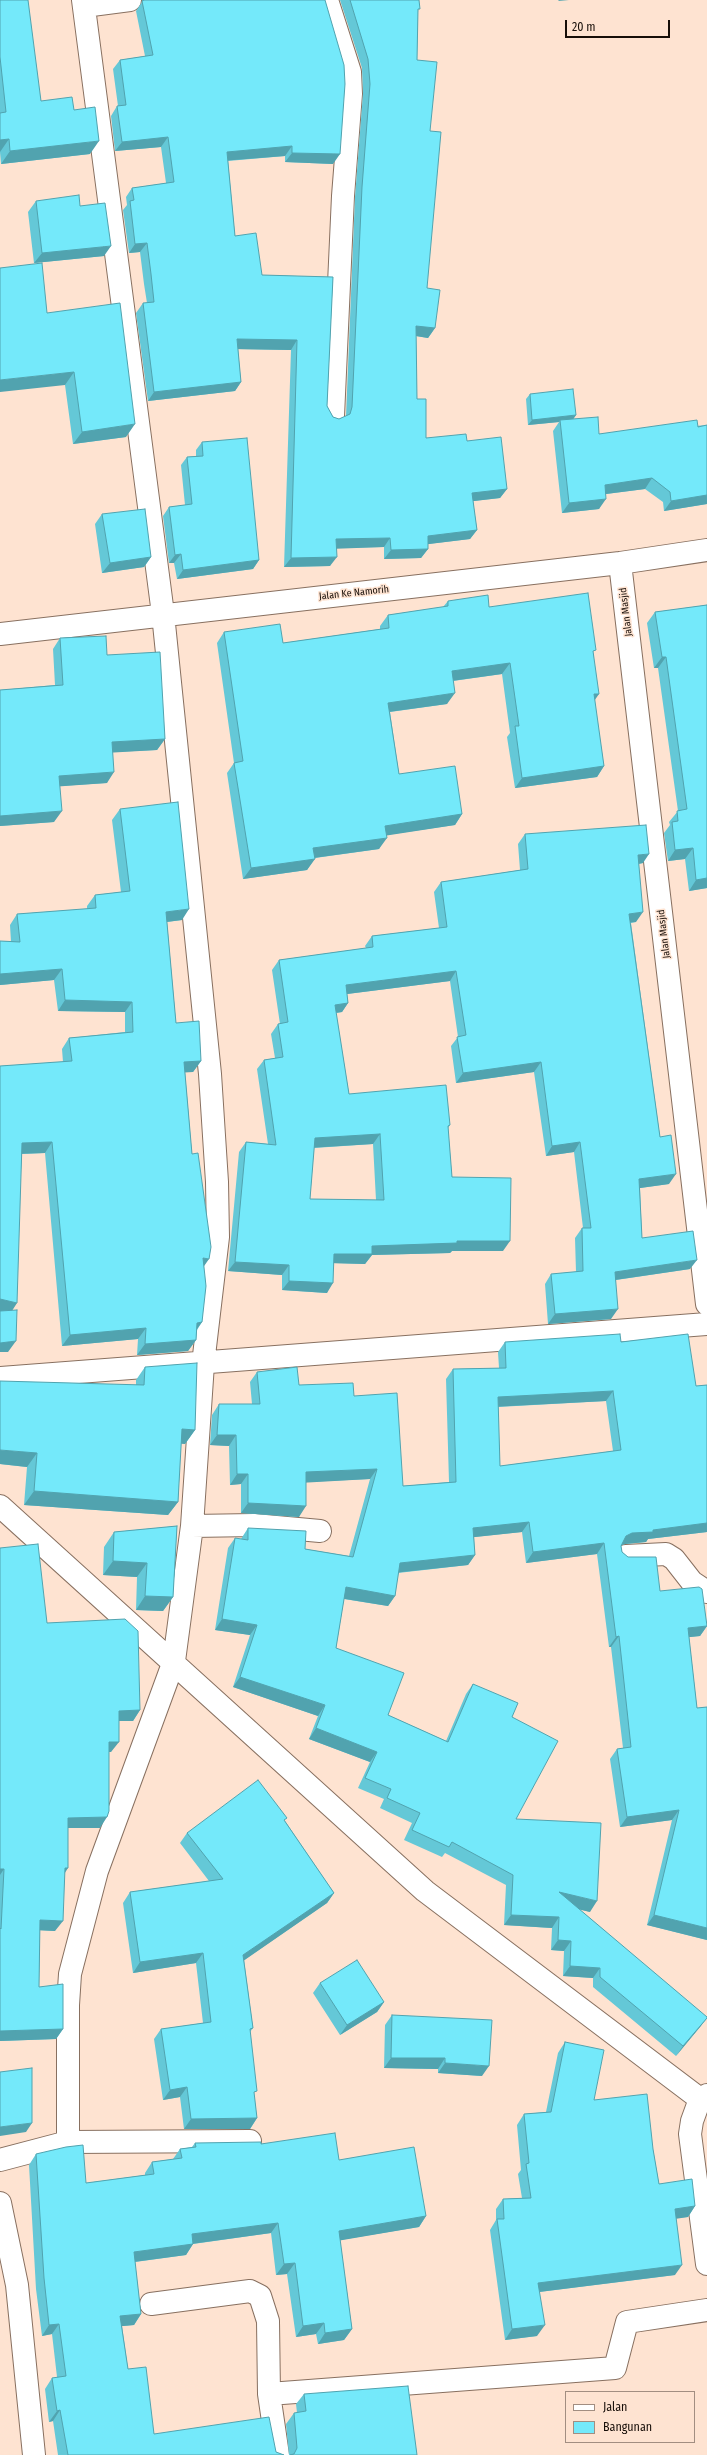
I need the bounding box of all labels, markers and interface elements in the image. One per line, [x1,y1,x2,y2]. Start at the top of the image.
scale bar [567,12,672,38]
text: 20 m [572,20,596,34]
street label: Jalan Ke Namorih [318,583,390,603]
street label: Jalan Masjid [617,587,635,637]
street label: Jalan Masjid [655,909,673,959]
legend [565,2391,695,2443]
text: Jalan [603,2400,627,2414]
text: Bangunan [603,2420,652,2434]

